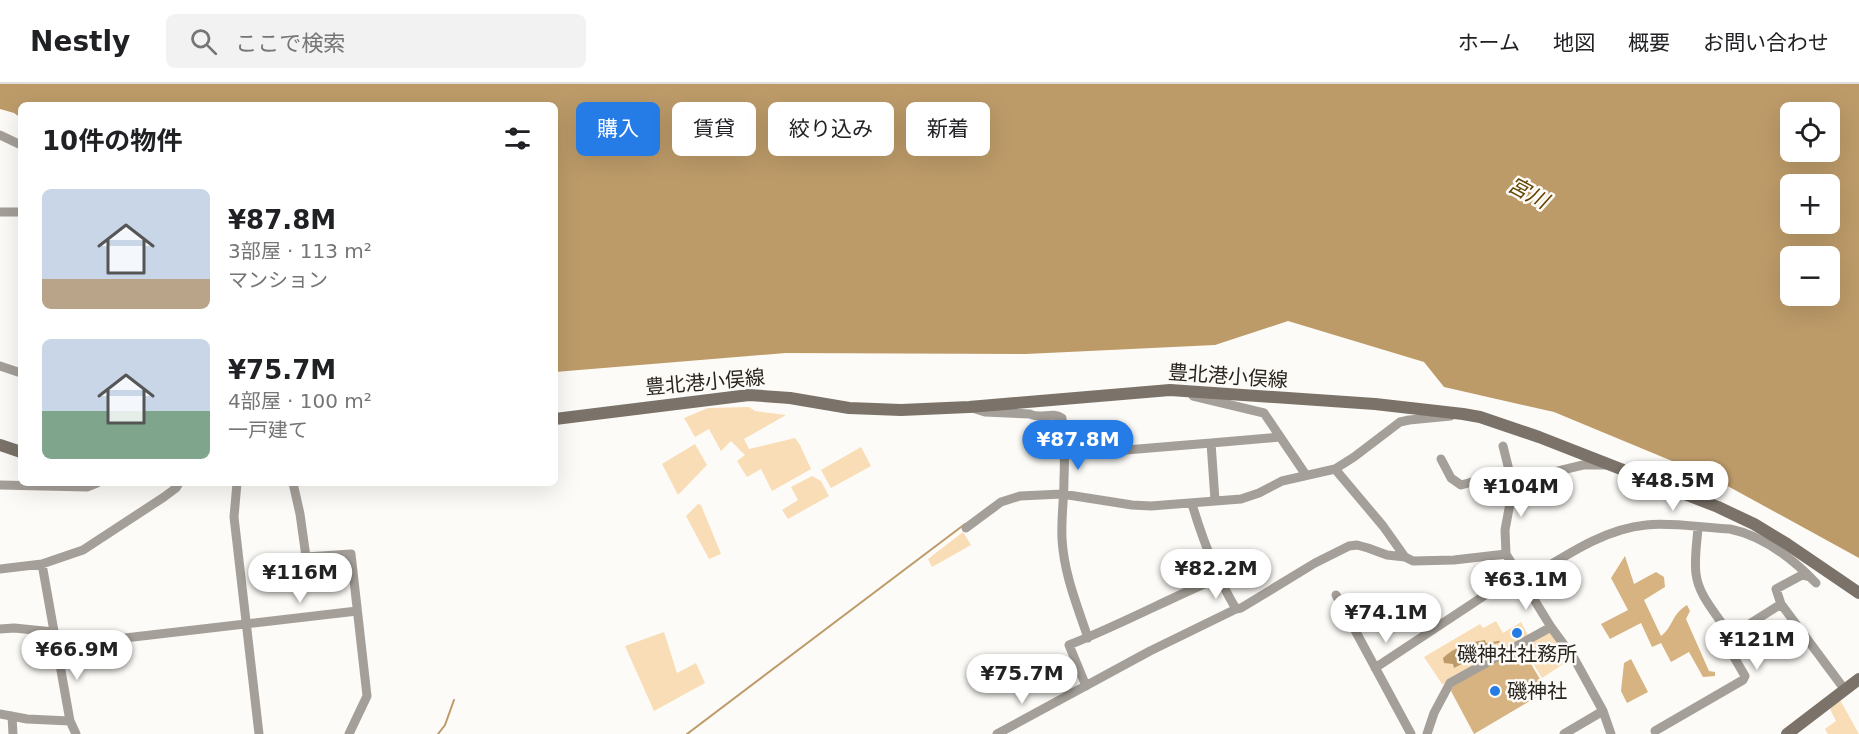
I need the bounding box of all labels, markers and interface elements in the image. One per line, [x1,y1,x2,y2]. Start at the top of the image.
search box [166,14,586,68]
text: Nestly [30,25,130,58]
icon: search [187,25,220,58]
text: ここで検索 [235,31,345,56]
text: ホーム [1458,31,1520,55]
text: 地図 [1553,31,1595,55]
text: 概要 [1628,31,1670,55]
text: お問い合わせ [1703,31,1829,55]
chip: 購入 [576,102,660,156]
chip: 賃貸 [672,102,756,156]
chip: 絞り込み [768,102,894,156]
chip: 新着 [906,102,990,156]
map controls [1780,102,1840,306]
button: locate [1780,102,1840,162]
icon: filters [501,122,534,155]
text: 10件の物件 [42,126,182,156]
water label: 宮川 [1504,173,1554,214]
button: + [1780,174,1840,234]
text: ¥87.8M [228,205,336,235]
icon: home [90,213,162,285]
text: 3部屋 · 113 m² [228,239,372,263]
button: − [1780,246,1840,306]
text: マンション [228,268,328,292]
text: ¥75.7M [228,355,336,385]
street label: 豊北港小俣線 [1167,360,1289,392]
icon: home [90,363,162,435]
street label: 豊北港小俣線 [644,365,766,399]
text: 4部屋 · 100 m² [228,389,372,413]
text: 一戸建て [228,418,308,442]
pin: ¥87.8M [1029,420,1127,471]
text: ¥87.8M [1036,427,1120,451]
pin: ¥48.5M [1624,461,1722,512]
pin: ¥104M [1479,467,1563,518]
text: ¥48.5M [1631,468,1715,492]
text: ¥104M [1483,474,1559,498]
pin: ¥82.2M [1167,549,1265,600]
pin: ¥116M [258,553,342,604]
text: ¥82.2M [1174,556,1258,580]
text: ¥116M [262,560,338,584]
pin: ¥63.1M [1477,560,1575,611]
text: ¥63.1M [1484,567,1568,591]
pin: ¥74.1M [1337,593,1435,644]
text: ¥74.1M [1344,600,1428,624]
pin: ¥121M [1715,620,1799,671]
marker: 磯神社社務所 [1510,626,1524,640]
text: ¥121M [1719,627,1795,651]
pin: ¥66.9M [28,630,126,681]
text: ¥66.9M [35,637,119,661]
place label: 磯神社社務所 [1457,642,1577,666]
pin: ¥75.7M [973,654,1071,705]
text: ¥75.7M [980,661,1064,685]
place label: 磯神社 [1507,679,1567,703]
marker: 磯神社 [1488,684,1502,698]

